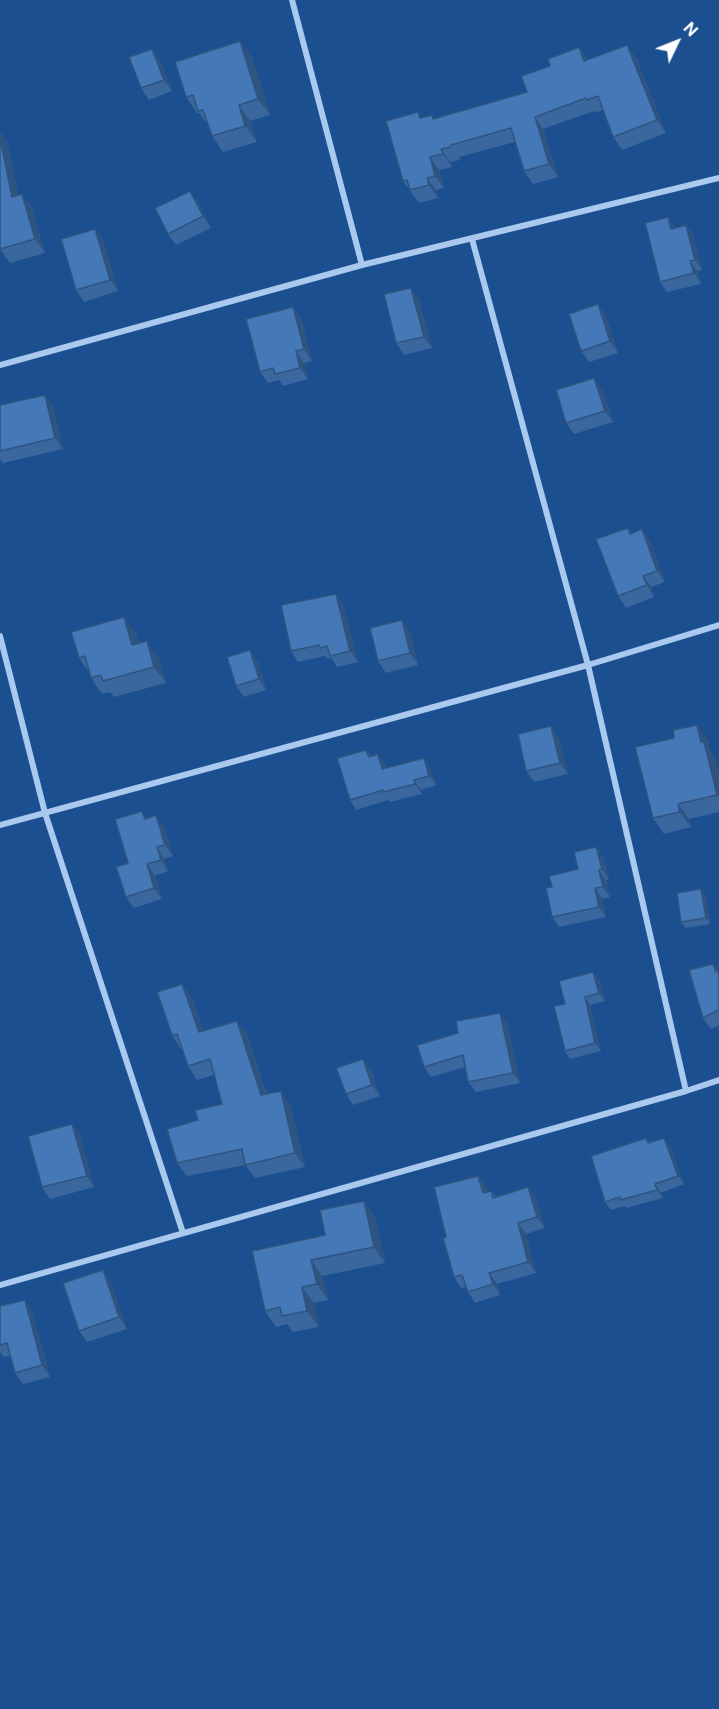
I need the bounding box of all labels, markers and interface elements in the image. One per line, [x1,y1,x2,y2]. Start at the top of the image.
north arrow [647,12,707,72]
text: N [679,18,702,40]

